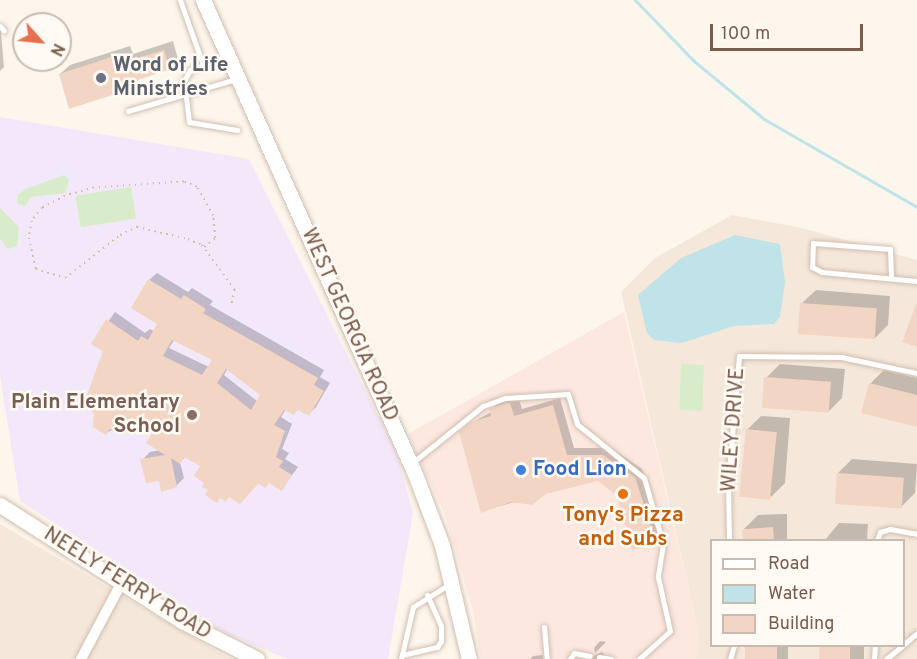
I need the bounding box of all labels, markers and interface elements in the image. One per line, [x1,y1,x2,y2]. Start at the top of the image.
north arrow [12,12,72,72]
scale bar [713,12,866,50]
text: 100 m [721,23,770,46]
text: N [45,40,68,59]
place label: Word of Life Ministries [113,53,228,103]
marker: Word of Life Ministries [94,71,108,85]
street label: WEST GEORGIA ROAD [295,224,403,426]
street label: WILEY DRIVE [717,366,751,494]
place label: Plain Elementary School [11,390,180,440]
marker: Plain Elementary School [185,408,199,422]
place label: Food Lion [533,457,627,483]
marker: Food Lion [514,463,528,477]
marker: Tony's Pizza and Subs [616,487,630,501]
place label: Tony's Pizza and Subs [562,503,684,553]
street label: NEELY FERRY ROAD [38,522,216,646]
legend [710,539,905,647]
text: Road [768,553,810,576]
text: Water [768,583,815,606]
text: Building [768,613,834,636]

